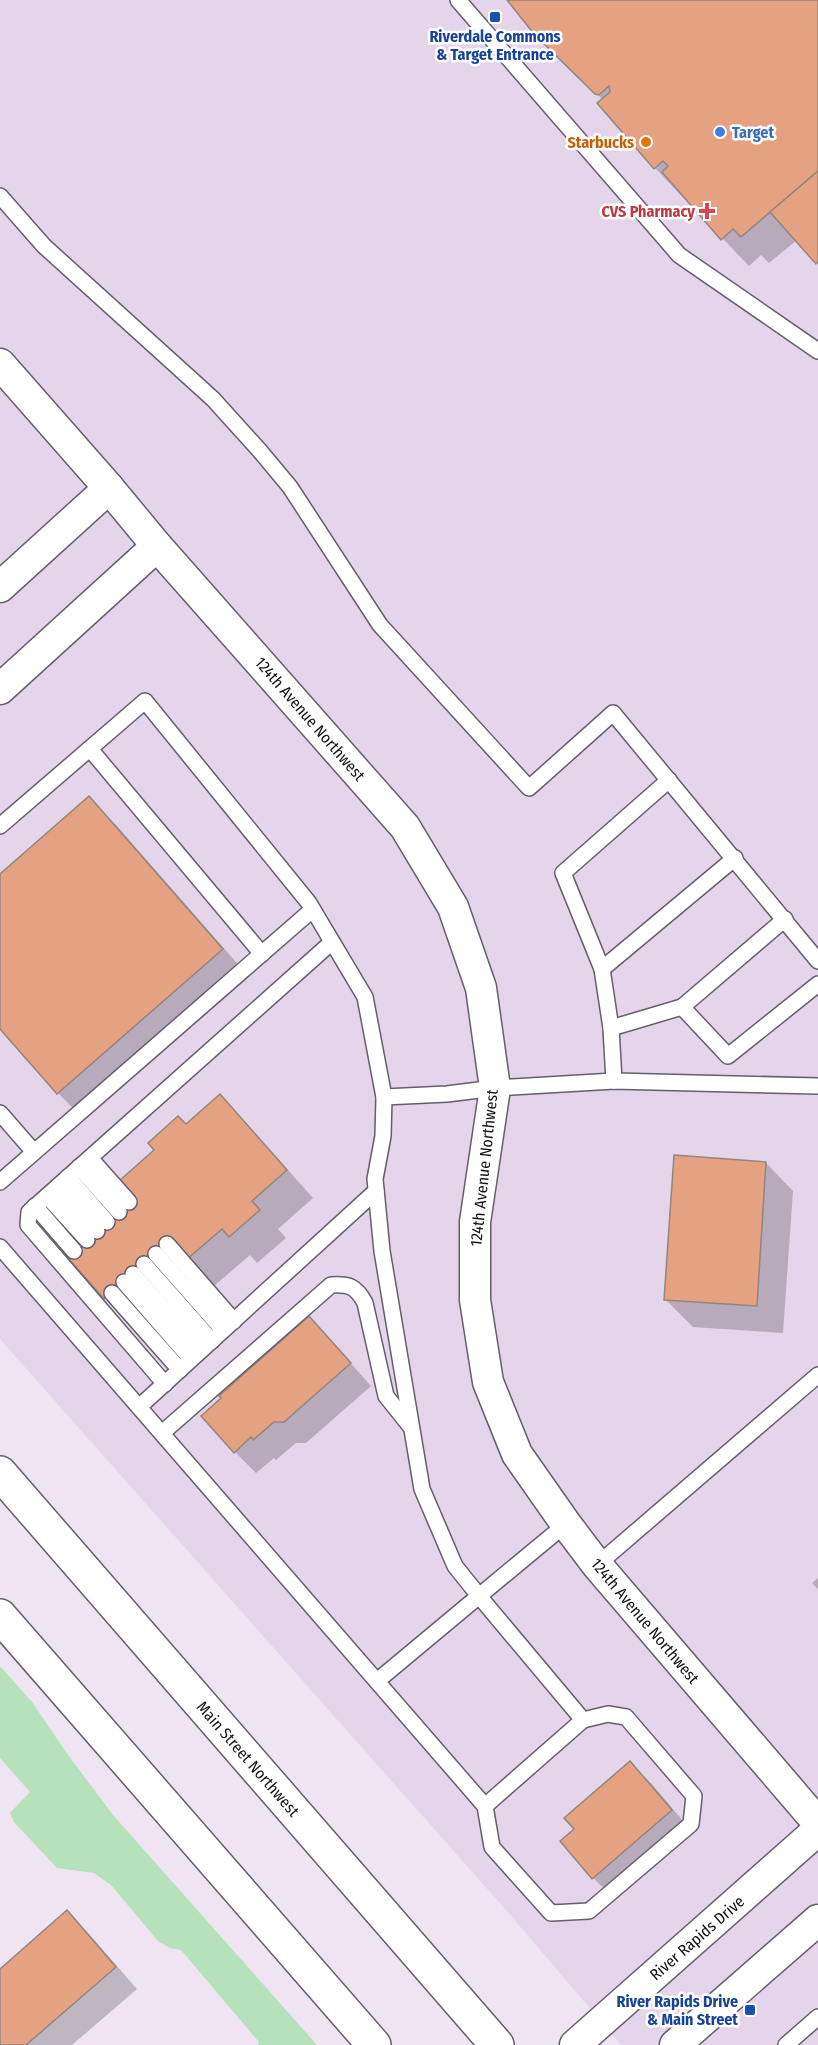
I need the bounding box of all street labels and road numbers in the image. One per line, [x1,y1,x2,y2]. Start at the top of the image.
street label: 124th Avenue Northwest [251,653,369,785]
street label: 124th Avenue Northwest [466,1088,502,1247]
street label: 124th Avenue Northwest [587,1554,703,1688]
street label: Main Street Northwest [193,1698,304,1821]
street label: River Rapids Drive [646,1892,748,1984]

